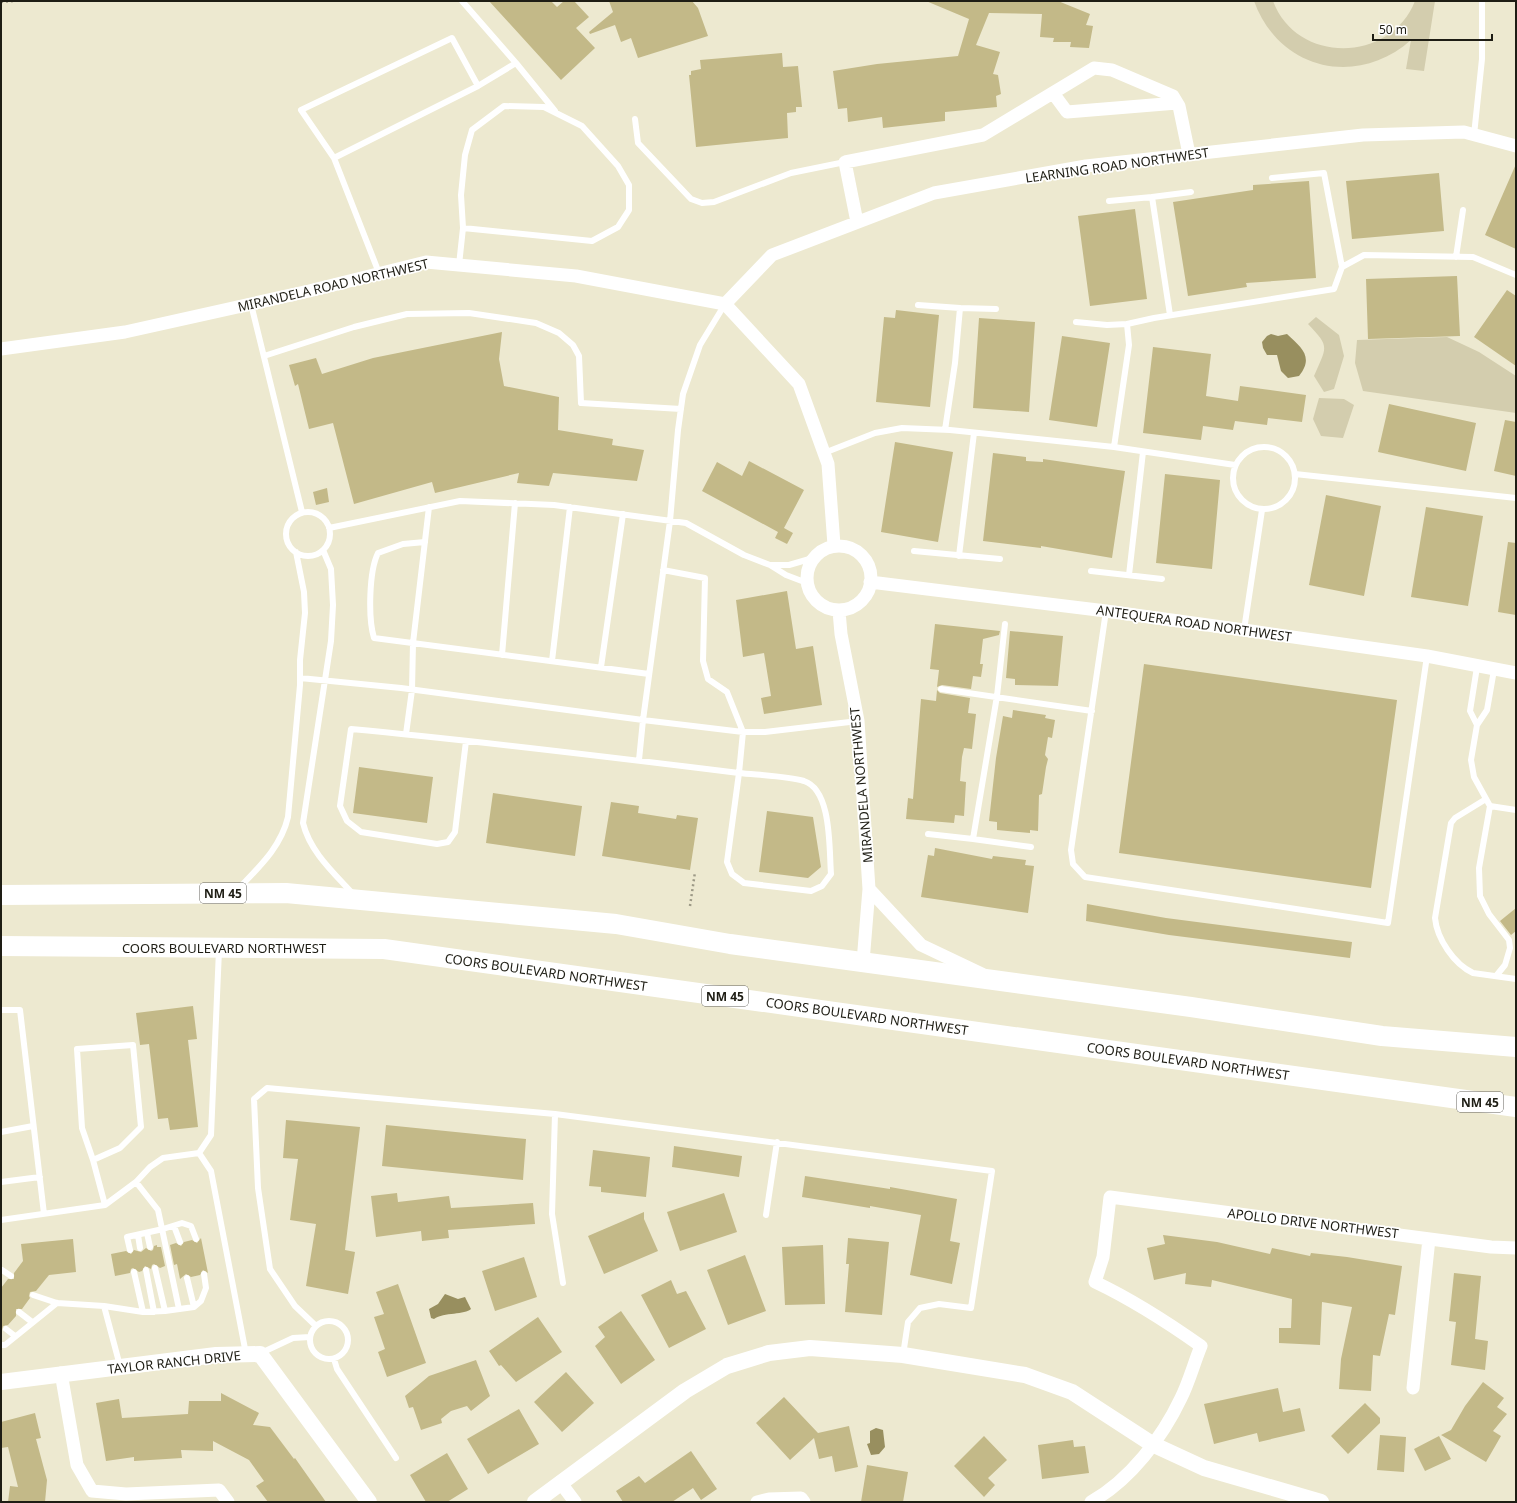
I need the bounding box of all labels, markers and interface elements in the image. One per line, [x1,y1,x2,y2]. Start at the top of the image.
scale bar [1373,16,1492,42]
text: 50 m [1379,21,1407,38]
street label: LEARNING ROAD NORTHWEST [1024,143,1211,187]
street label: MIRANDELA ROAD NORTHWEST [236,254,431,316]
street label: ANTEQUERA ROAD NORTHWEST [1095,600,1294,646]
street label: MIRANDELA NORTHWEST [845,706,877,864]
road number: NM 45 [200,883,246,903]
street label: COORS BOULEVARD NORTHWEST [122,939,327,957]
street label: COORS BOULEVARD NORTHWEST [444,949,649,995]
road number: NM 45 [702,986,748,1006]
street label: COORS BOULEVARD NORTHWEST [765,993,970,1039]
street label: COORS BOULEVARD NORTHWEST [1086,1038,1291,1084]
road number: NM 45 [1457,1092,1503,1112]
street label: APOLLO DRIVE NORTHWEST [1226,1204,1400,1243]
street label: TAYLOR RANCH DRIVE [106,1346,242,1378]

